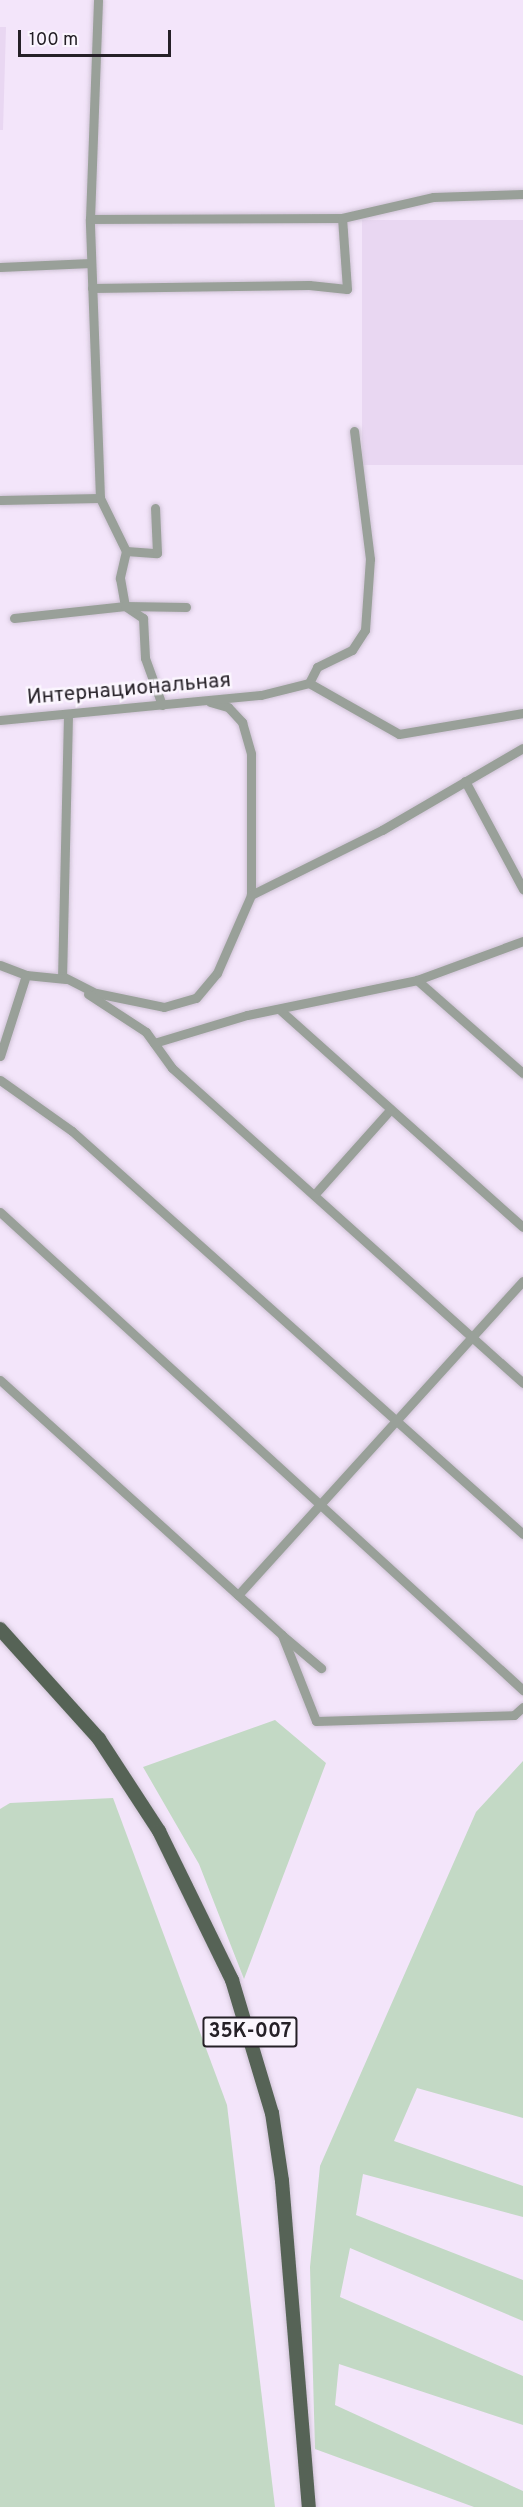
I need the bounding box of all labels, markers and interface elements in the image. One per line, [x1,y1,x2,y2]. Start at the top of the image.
scale bar [21,18,174,56]
text: 100 m [29,29,78,52]
street label: Интернациональная [26,669,232,711]
road number: 35К-007 [202,2015,298,2049]

